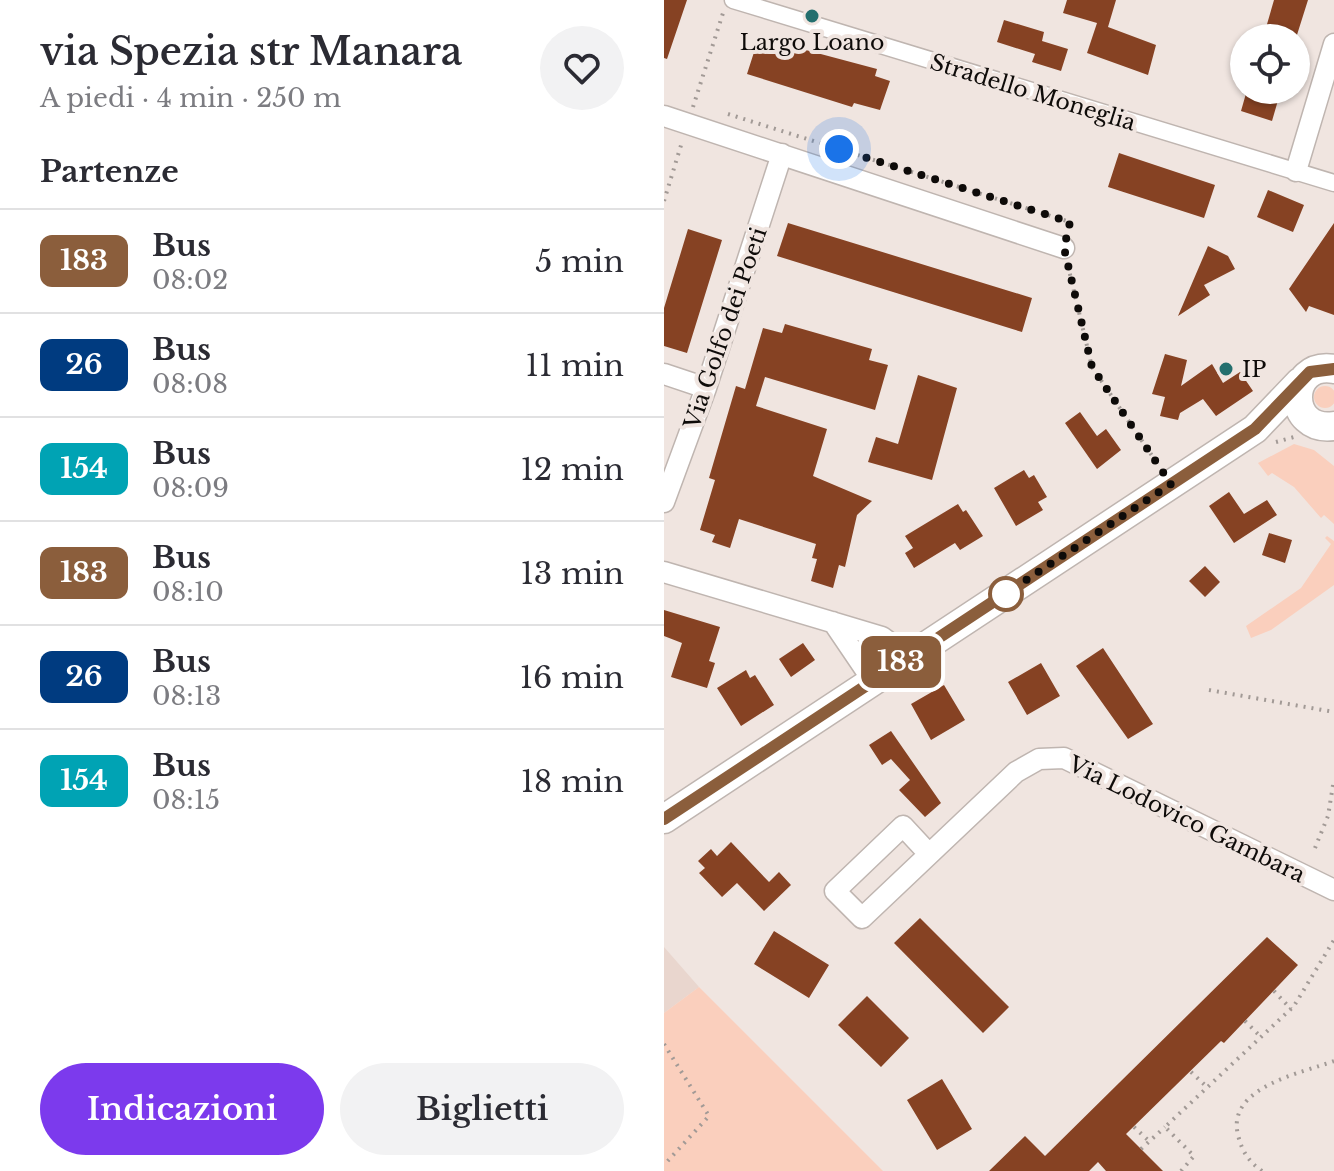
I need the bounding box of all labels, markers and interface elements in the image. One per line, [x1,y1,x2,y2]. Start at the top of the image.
marker: Largo Loano [803,7,821,25]
map controls [1230,24,1310,104]
button: locate [1230,24,1310,104]
button: heart [540,26,624,110]
text: via Spezia str Manara [40,28,462,75]
place label: Largo Loano [740,29,884,56]
street label: Stradello Moneglia [927,48,1139,137]
text: A piedi · 4 min · 250 m [40,82,341,114]
your location [819,129,859,169]
text: Partenze [40,153,179,190]
street label: Via Golfo dei Poeti [678,223,773,434]
text: Bus [152,227,211,264]
text: 183 [60,243,108,278]
text: 5 min [535,243,624,280]
text: 08:02 [152,264,228,296]
text: Bus [152,331,211,368]
text: 26 [65,347,103,382]
text: 11 min [526,347,624,384]
place label: IP [1242,356,1266,383]
marker: IP [1217,360,1235,378]
text: 08:08 [152,368,228,400]
text: Bus [152,435,211,472]
text: 154 [60,451,108,486]
text: 12 min [520,451,624,488]
text: 08:09 [152,472,229,504]
text: Bus [152,539,211,576]
text: 183 [60,555,108,590]
text: 13 min [520,555,624,592]
text: 08:10 [152,576,224,608]
unlabelled marker [989,577,1023,611]
line badge: 183 [855,636,947,688]
text: Bus [152,643,211,680]
text: 183 [877,644,925,679]
text: 26 [65,659,103,694]
text: 16 min [520,659,624,696]
text: 08:13 [152,680,221,712]
text: Bus [152,747,211,784]
street label: Via Lodovico Gambara [1063,750,1310,889]
text: 154 [60,763,108,798]
text: 18 min [521,763,624,800]
text: 08:15 [152,784,220,816]
button: Indicazioni [40,1063,324,1155]
button: Biglietti [340,1063,624,1155]

